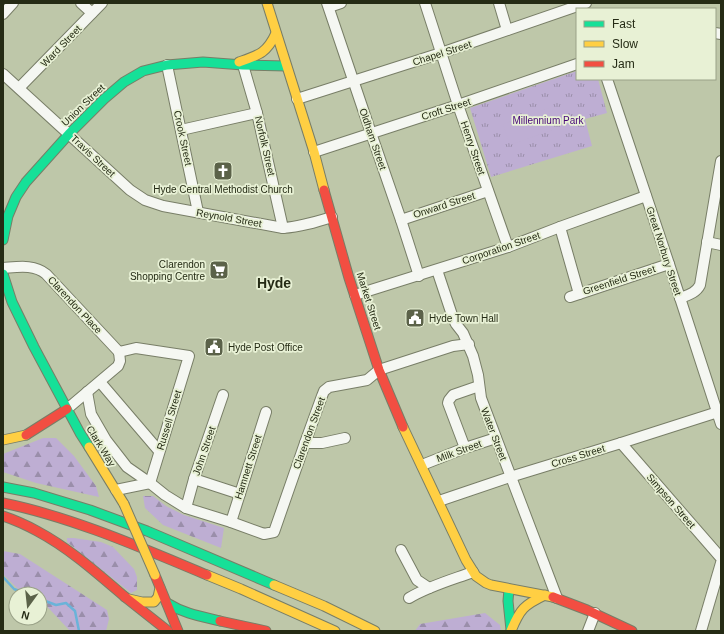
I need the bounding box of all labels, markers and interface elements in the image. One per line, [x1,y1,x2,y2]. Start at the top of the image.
legend [576,8,716,80]
text: Fast [612,17,636,31]
street label: Ward Street [39,23,84,69]
text: Slow [612,37,638,51]
street label: Chapel Street [411,38,473,68]
text: Jam [612,57,635,71]
street label: Union Street [59,82,107,128]
street label: Croft Street [420,96,472,122]
street label: Oldham Street [357,107,389,171]
street label: Crook Street [172,109,194,167]
street label: Norfolk Street [253,115,277,177]
park label: Millennium Park [512,115,585,126]
street label: Henry Street [459,120,487,177]
street label: Travis Street [69,133,118,179]
church icon: Hyde Central Methodist Church [212,160,234,182]
place label: Hyde Central Methodist Church [153,184,293,195]
street label: Onward Street [412,190,477,220]
street label: Great Norbury Street [644,205,684,297]
street label: Reynold Street [195,207,263,229]
street label: Corporation Street [461,229,542,267]
place label: Clarendon Shopping Centre [130,259,205,282]
supermarket icon: Clarendon Shopping Centre [208,259,230,281]
street label: Greenfield Street [581,263,657,297]
street label: Market Street [354,271,384,331]
street label: Clarendon Place [46,274,105,336]
district label: Hyde [257,275,291,291]
public building icon: Hyde Town Hall [404,307,426,329]
place label: Hyde Town Hall [429,313,498,324]
public building icon: Hyde Post Office [203,336,225,358]
place label: Hyde Post Office [228,342,303,353]
street label: Russell Street [155,388,183,451]
street label: Clarendon Street [291,395,327,470]
street label: Water Street [479,406,509,462]
street label: Clark Way [84,424,118,468]
street label: John Street [190,425,218,477]
street label: Hamnett Street [232,433,264,501]
street label: Milk Street [435,438,483,464]
street label: Cross Street [550,443,606,469]
street label: Simpson Street [644,472,698,531]
north arrow [8,586,48,626]
text: N [20,609,31,622]

